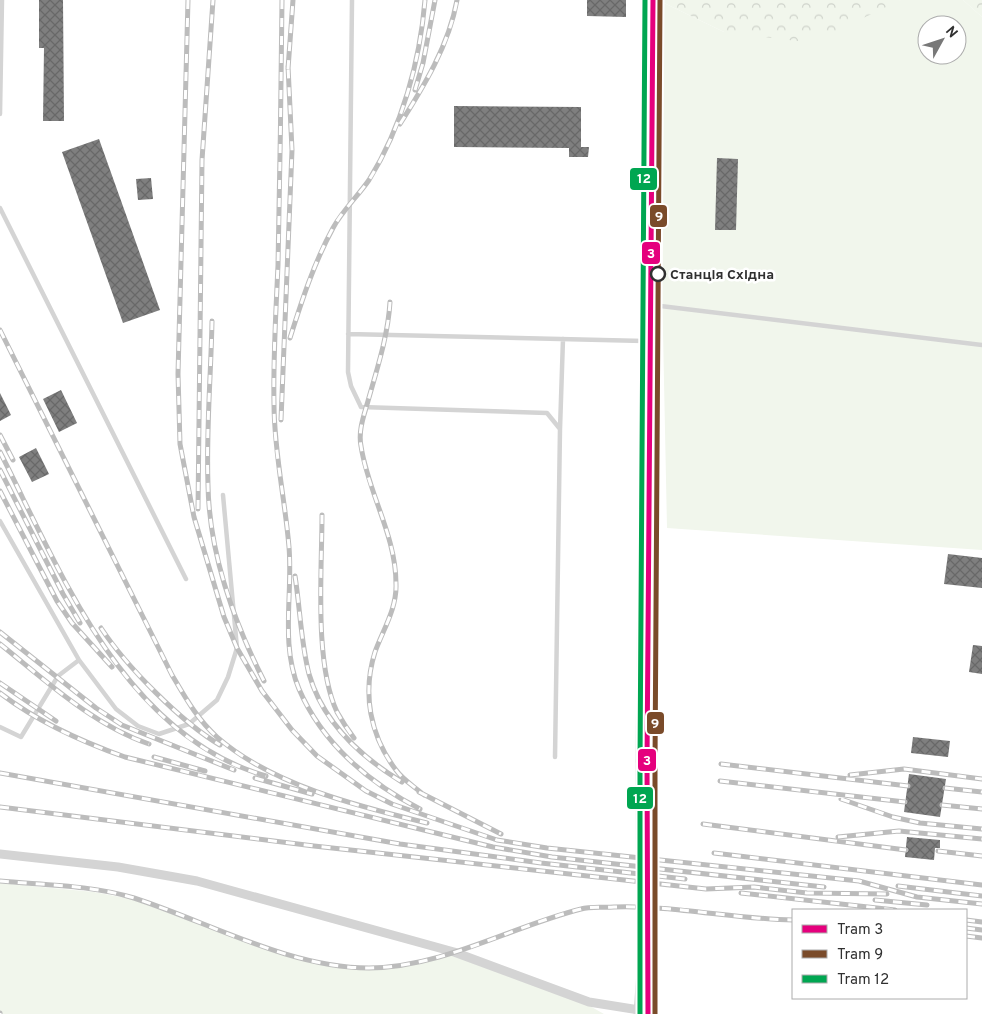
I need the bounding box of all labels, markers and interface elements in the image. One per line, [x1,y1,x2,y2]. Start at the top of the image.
north arrow [917,15,967,65]
text: N [941,23,961,42]
line badge: 12 [629,167,658,191]
text: 12 [637,171,651,188]
line badge: 9 [649,204,668,228]
text: 9 [655,209,663,226]
line badge: 3 [641,241,661,265]
text: 3 [647,246,655,263]
marker: Станція Східна [650,266,666,282]
place label: Станція Східна [670,267,774,284]
line badge: 9 [646,711,665,735]
text: 9 [651,716,659,733]
line badge: 3 [637,748,657,772]
text: 3 [643,753,651,770]
line badge: 12 [626,786,654,810]
text: 12 [633,791,647,808]
legend [792,909,967,999]
text: Tram 3 [837,921,883,940]
text: Tram 9 [837,946,883,965]
text: Tram 12 [837,971,889,990]

